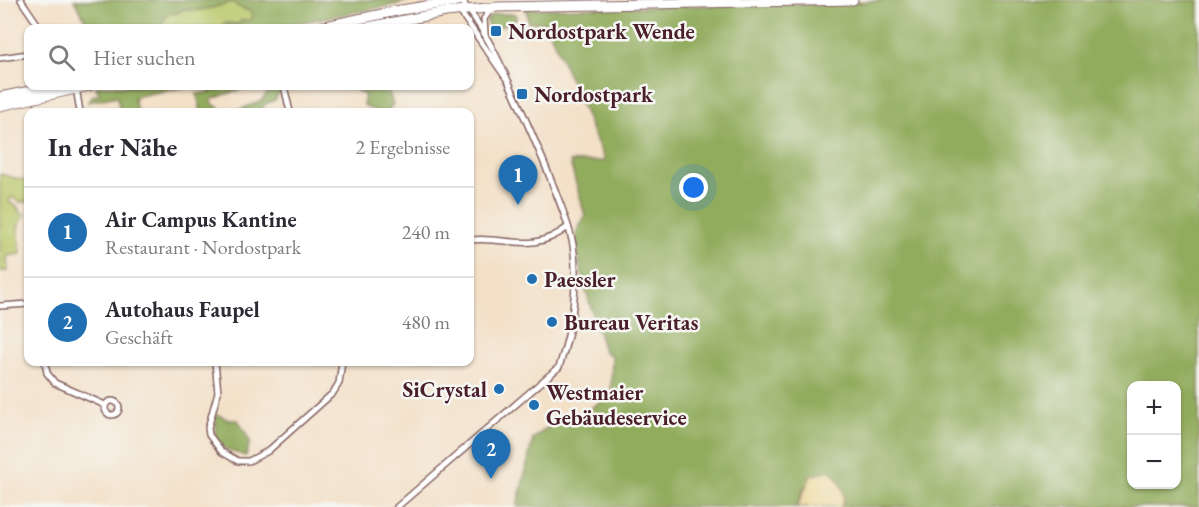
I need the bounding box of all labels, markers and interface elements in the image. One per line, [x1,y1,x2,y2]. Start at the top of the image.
place label: Nordostpark Wende [508,17,695,46]
search box [24,24,474,90]
marker: Nordostpark Wende [489,24,503,38]
icon: search [45,41,78,74]
text: Hier suchen [93,43,196,72]
place label: Nordostpark [534,80,654,109]
marker: Nordostpark [515,87,529,101]
text: In der Nähe [48,130,177,164]
text: 2 Ergebnisse [355,134,450,160]
pin: 1 [498,156,538,205]
your location [679,173,708,202]
text: Air Campus Kantine [105,205,297,234]
text: 1 [62,219,73,245]
text: 240 m [402,219,450,245]
text: Restaurant · Nordostpark [105,234,301,260]
place label: Paessler [544,265,617,294]
marker: Paessler [525,272,539,286]
text: Autohaus Faupel [105,295,260,324]
place label: Bureau Veritas [564,308,699,337]
text: 2 [62,309,73,335]
text: 480 m [402,309,450,335]
marker: Bureau Veritas [545,315,559,329]
text: Geschäft [105,324,173,350]
place label: SiCrystal [402,375,487,404]
place label: Westmaier Gebäudeservice [546,378,687,432]
map controls [1127,381,1181,489]
button: + [1127,381,1181,435]
marker: SiCrystal [492,382,506,396]
marker: Westmaier Gebäudeservice [527,398,541,412]
pin: 2 [472,430,510,479]
button: − [1127,435,1181,489]

